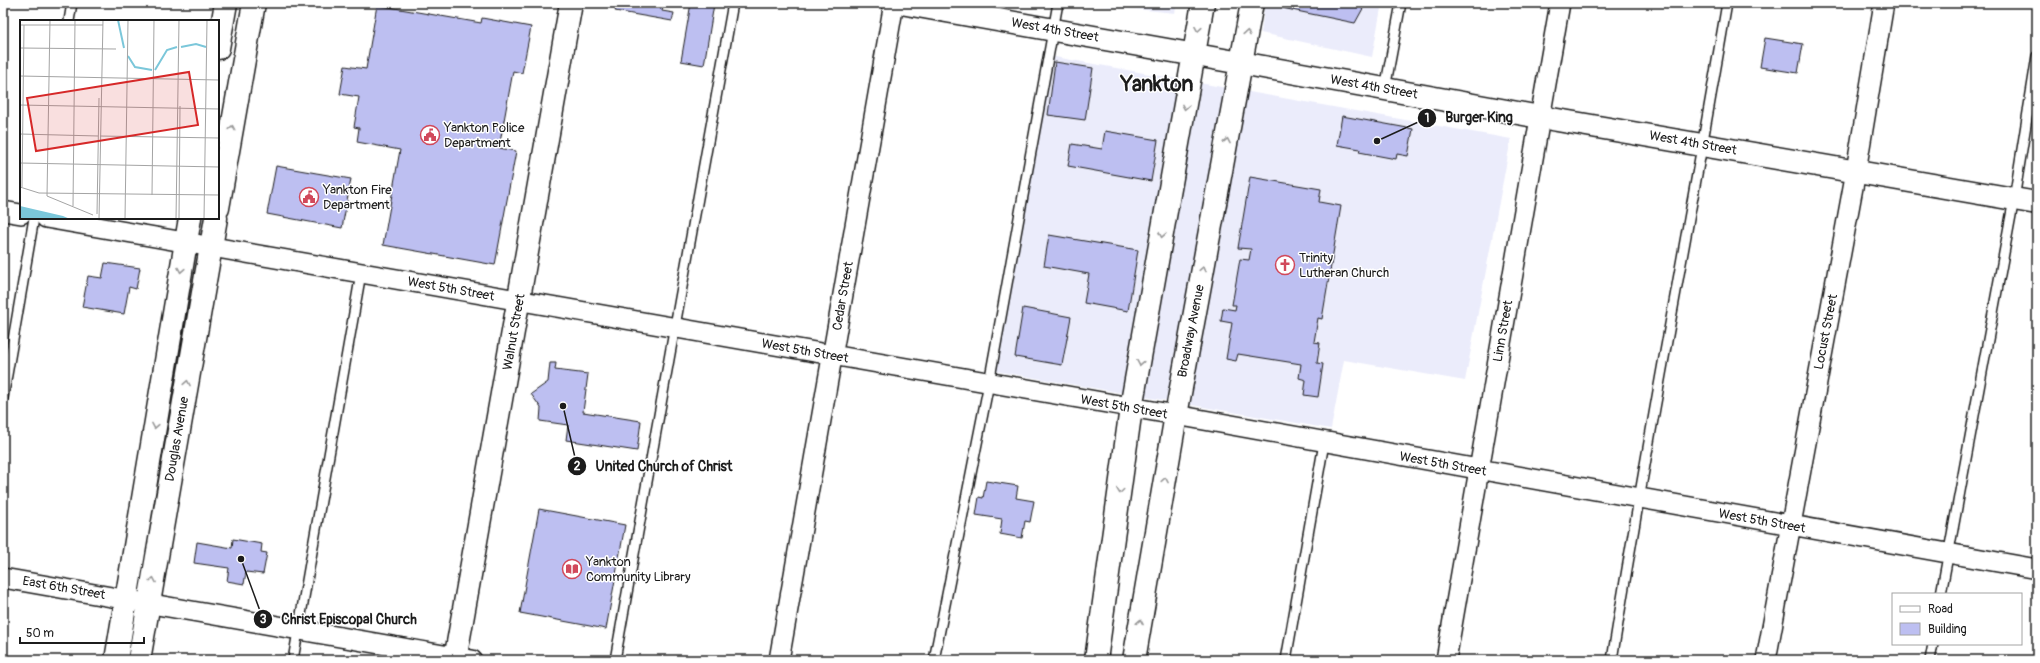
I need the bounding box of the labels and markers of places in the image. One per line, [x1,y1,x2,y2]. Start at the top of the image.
callout: Burger King [1417,105,1521,131]
place label: Yankton Police Department [443,120,525,151]
public building icon: Yankton Police Department [419,124,441,146]
place label: Yankton Fire Department [322,182,392,213]
public building icon: Yankton Fire Department [298,186,320,208]
place label: Trinity Lutheran Church [1299,250,1389,281]
church icon: Trinity Lutheran Church [1274,254,1296,276]
callout: United Church of Christ [567,453,740,479]
place label: Yankton Community Library [585,554,691,585]
library icon: Yankton Community Library [561,558,583,580]
callout: Christ Episcopal Church [253,606,425,632]

